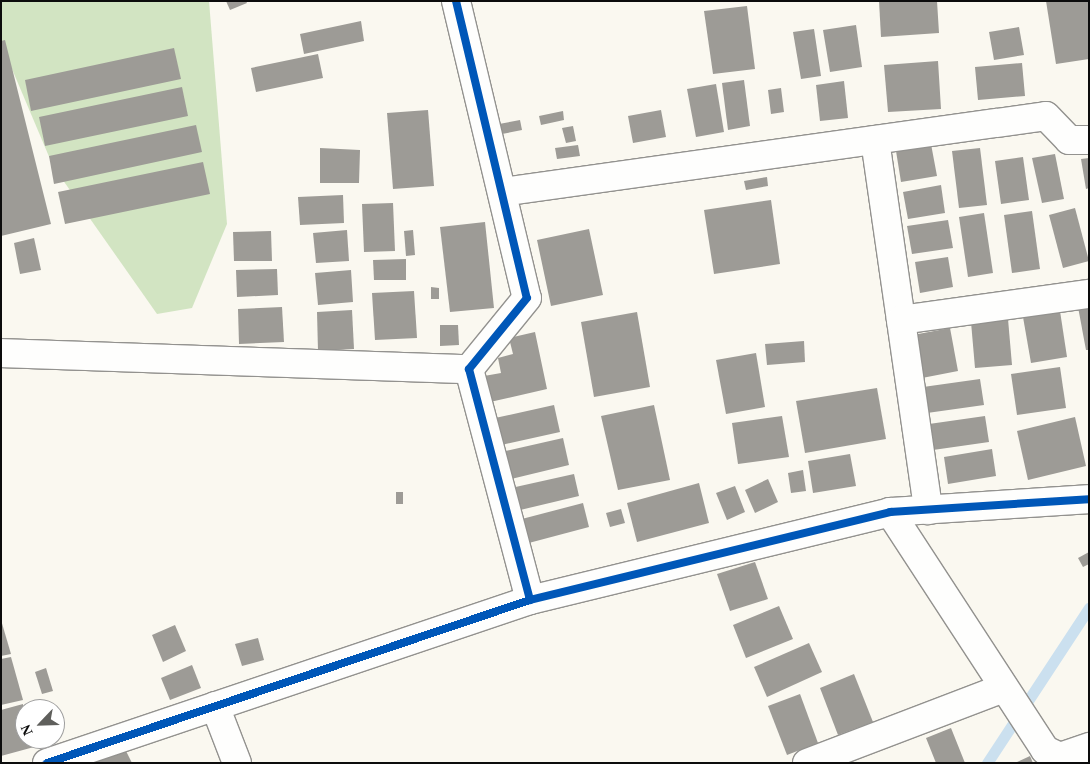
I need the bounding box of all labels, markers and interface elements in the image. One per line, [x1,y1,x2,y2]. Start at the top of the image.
north arrow [15,699,65,749]
text: N [18,722,36,738]

